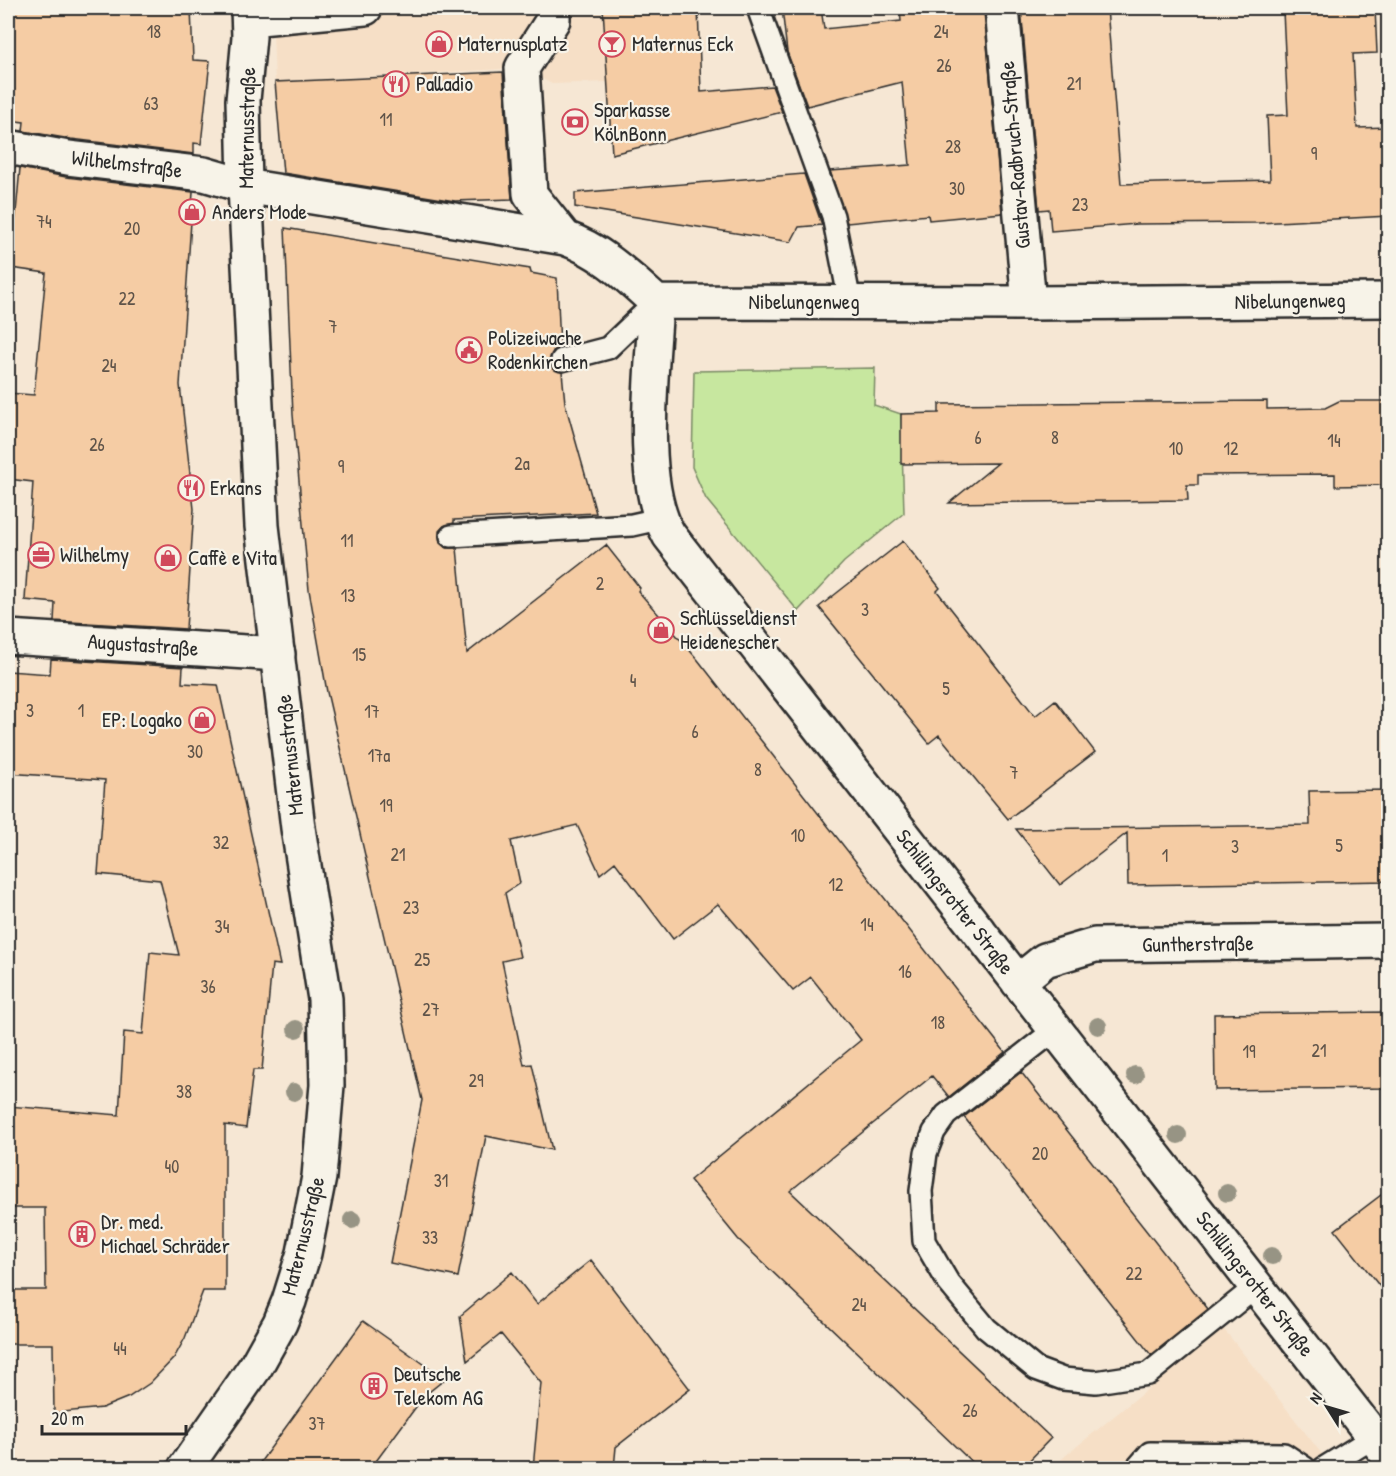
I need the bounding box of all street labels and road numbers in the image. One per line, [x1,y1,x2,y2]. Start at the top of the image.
street label: Gustav-Radbruch-Straße [992,60,1037,250]
street label: Maternusstraße [231,67,262,189]
street label: Wilhelmstraße [70,142,184,185]
street label: Nibelungenweg [1234,285,1346,316]
street label: Nibelungenweg [749,287,860,316]
street label: Augustastraße [87,626,199,663]
street label: Maternusstraße [269,693,310,817]
street label: Schillingsrotter Straße [890,823,1021,980]
street label: Guntherstraße [1142,928,1254,959]
street label: Maternusstraße [274,1173,331,1298]
street label: Schillingsrotter Straße [1190,1205,1321,1362]

